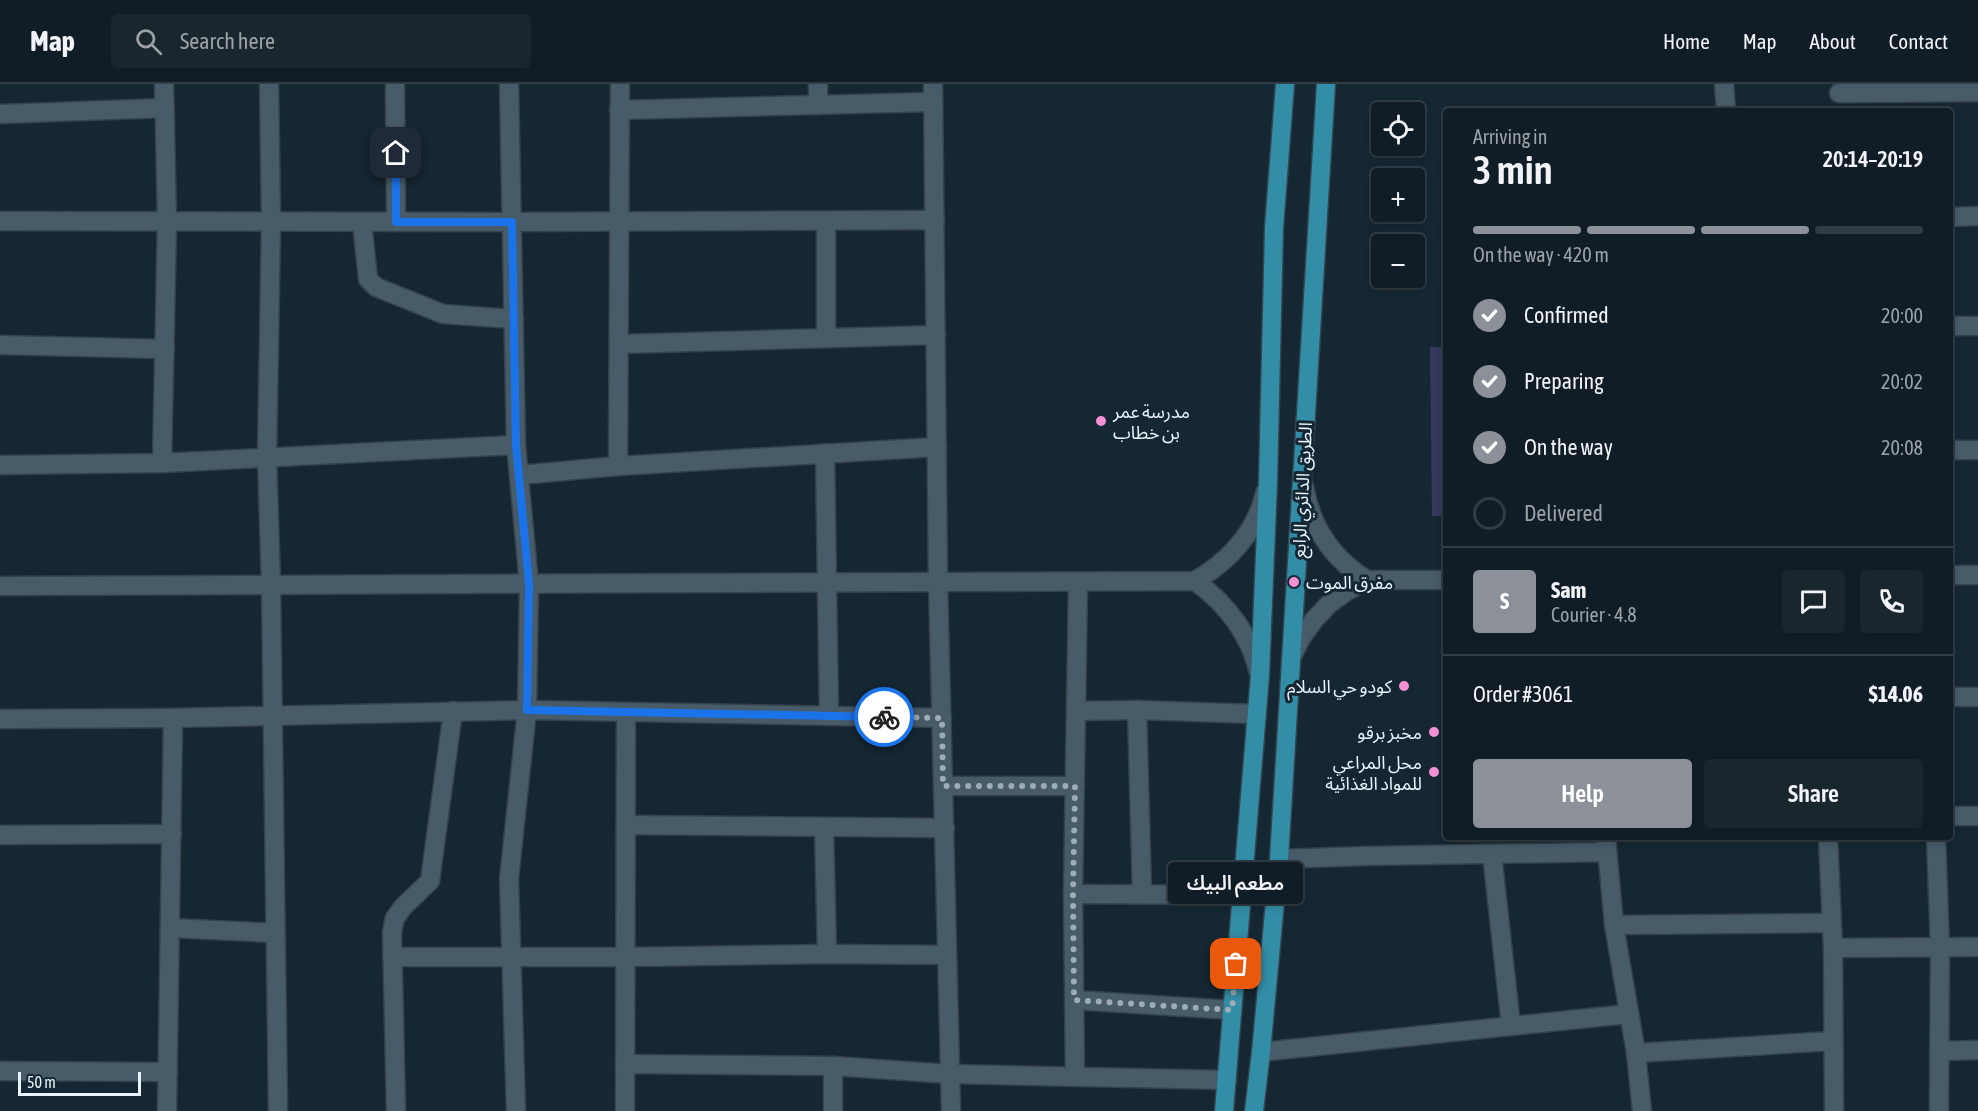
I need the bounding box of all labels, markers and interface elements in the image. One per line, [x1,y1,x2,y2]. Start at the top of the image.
search box [111,14,531,68]
text: Map [30,25,75,57]
icon: search [132,25,165,58]
text: Search here [180,28,275,54]
text: Home [1663,29,1710,53]
text: Map [1743,29,1777,53]
text: About [1810,29,1856,53]
text: Contact [1889,29,1948,53]
map controls [1371,102,1425,288]
button: locate [1371,102,1425,156]
text: Arriving in [1473,125,1547,148]
pin [370,127,421,178]
icon: home [379,136,412,169]
text: 20:14–20:19 [1823,146,1923,172]
text: 3 min [1473,148,1553,192]
button: + [1371,168,1425,222]
button: − [1371,234,1425,288]
text: On the way · 420 m [1473,243,1609,266]
icon: check [1473,299,1506,332]
text: Confirmed [1524,302,1609,328]
text: 20:00 [1881,304,1923,327]
icon: check [1473,365,1506,398]
text: Preparing [1524,368,1604,394]
text: 20:02 [1881,370,1923,393]
place label: مدرسة عمر بن خطاب [1112,401,1190,444]
marker: مدرسة عمر بن خطاب [1094,414,1108,428]
street label: الطريق الدائري الرابع [1288,422,1320,559]
icon: check [1473,431,1506,464]
text: On the way [1524,434,1613,460]
text: 20:08 [1881,436,1923,459]
text: Delivered [1524,500,1603,526]
button: chat [1782,570,1845,633]
button: phone [1860,570,1923,633]
place label: مفرق الموت [1306,572,1393,594]
marker: مفرق الموت [1287,575,1301,589]
text: Sam [1551,577,1586,603]
text: S [1500,588,1509,614]
text: Courier · 4.8 [1551,603,1637,626]
place label: كودو حي السلام [1287,676,1393,701]
marker: كودو حي السلام [1397,679,1411,693]
text: Order #3061 [1473,681,1573,707]
text: $14.06 [1868,681,1923,707]
courier [854,687,914,747]
icon: bike [868,701,901,734]
place label: مخبز برقو [1357,722,1422,744]
marker: مخبز برقو [1427,725,1441,739]
place label: محل المراعي للمواد الغذائية [1325,752,1422,795]
button: Help [1473,759,1692,828]
button: Share [1704,759,1923,828]
marker: محل المراعي للمواد الغذائية [1427,765,1441,779]
callout: مطعم البيك [1168,862,1304,904]
text: مطعم البيك [1187,871,1284,894]
pin [1210,938,1261,989]
icon: bag [1219,947,1252,980]
scale bar [18,1069,141,1096]
text: 50 m [27,1073,56,1091]

